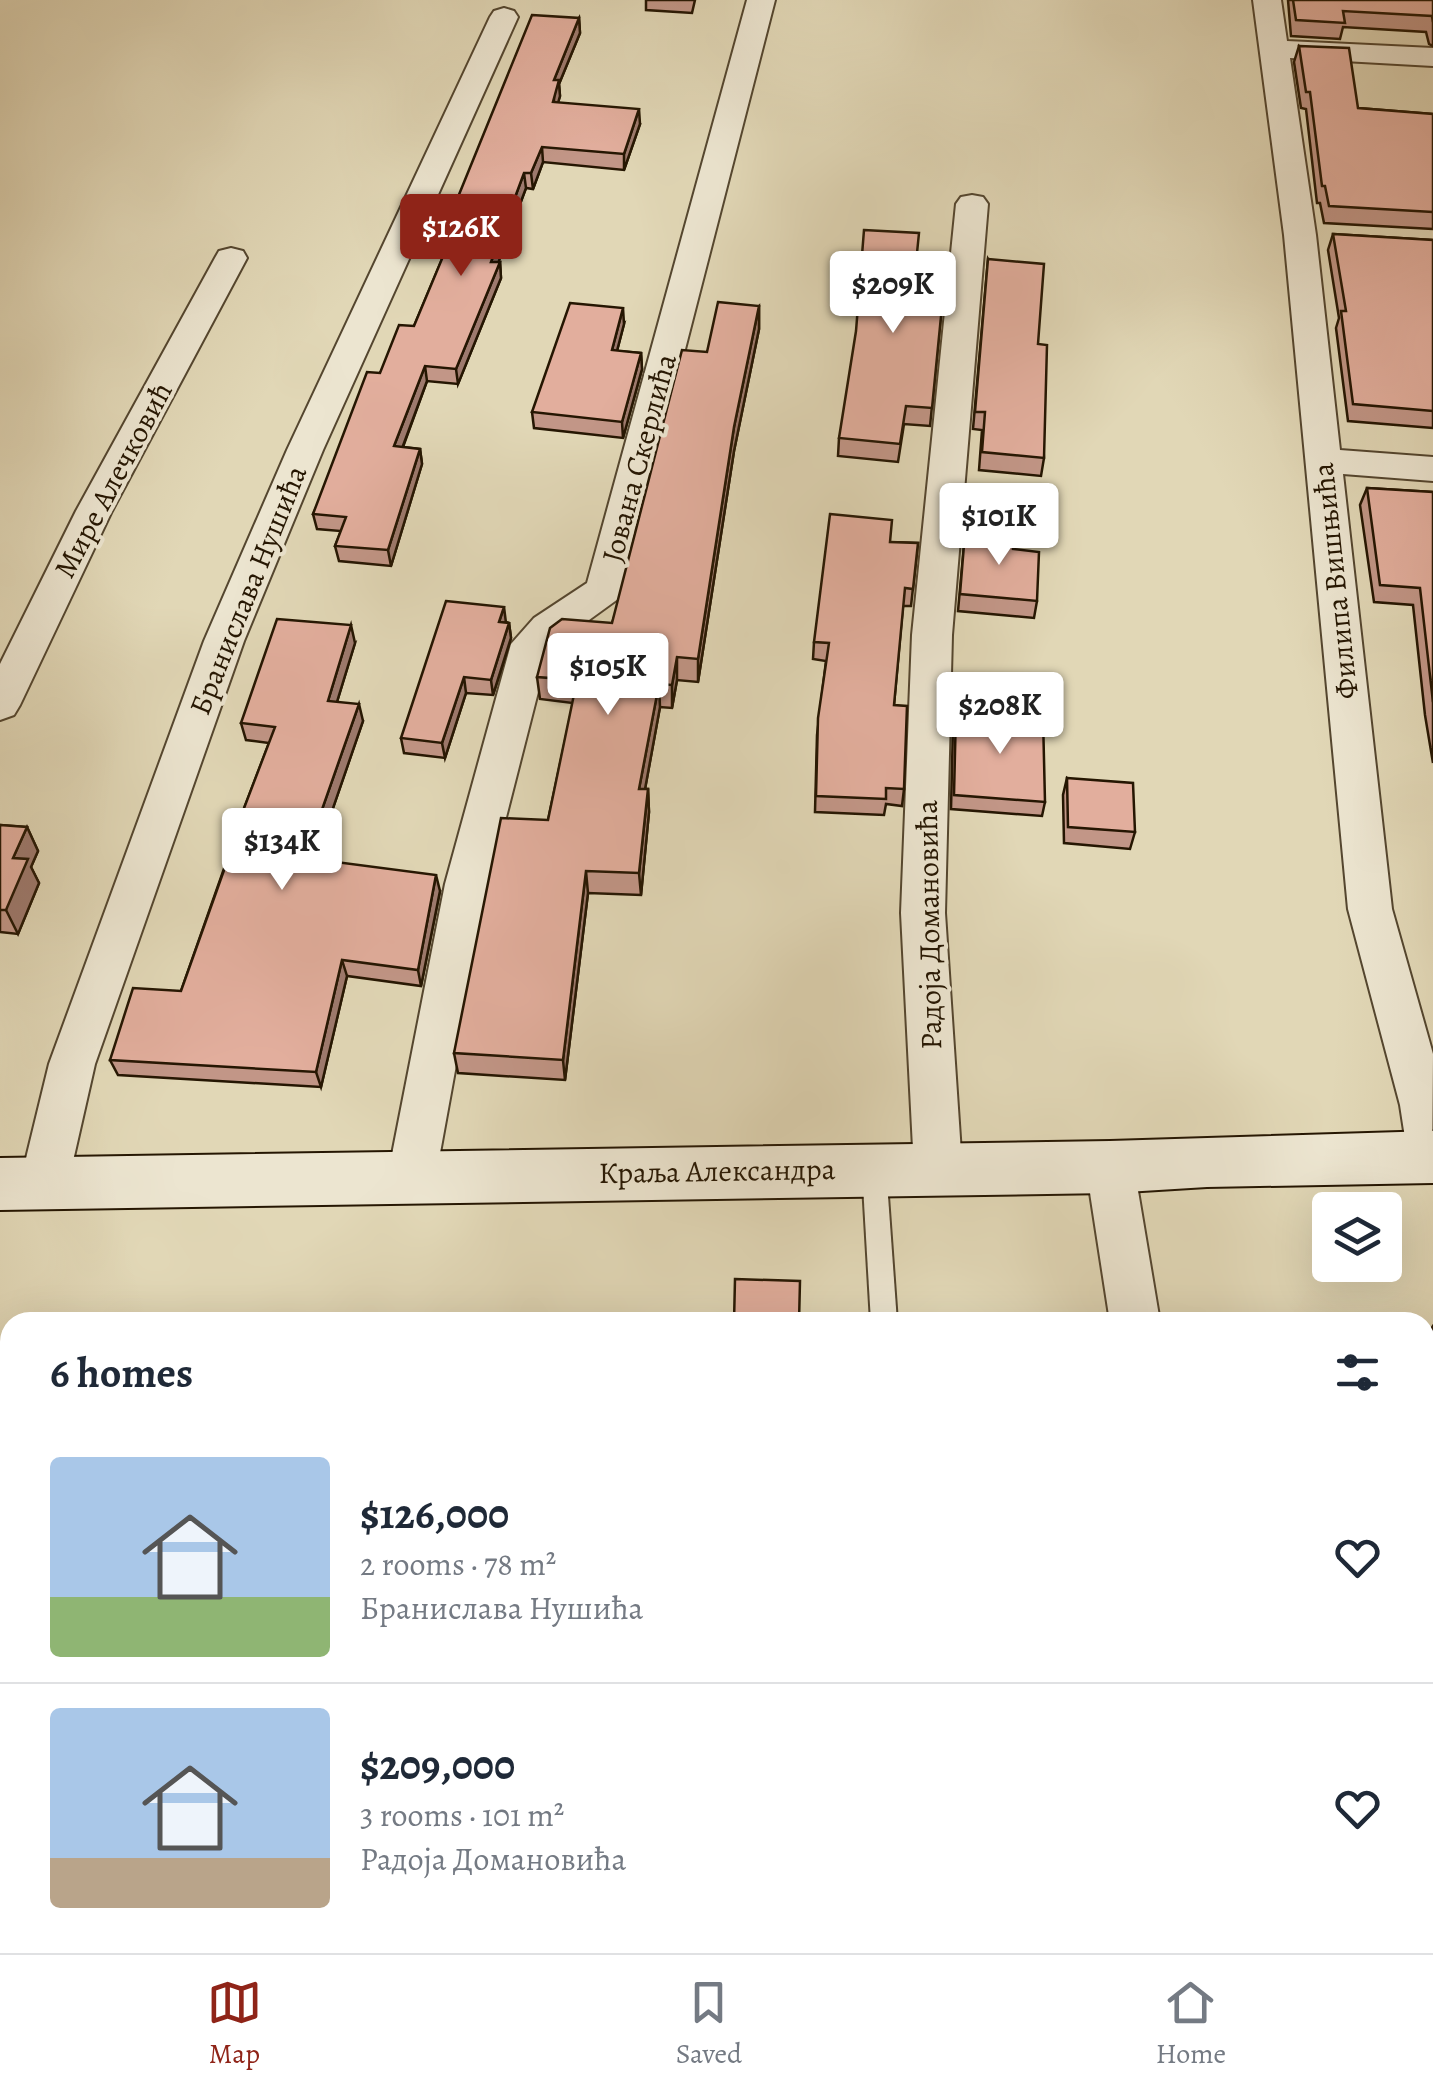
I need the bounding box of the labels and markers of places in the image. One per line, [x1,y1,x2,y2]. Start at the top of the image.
pin: $126K [391,194,531,279]
pin: $209K [823,251,963,336]
pin: $101K [929,483,1069,568]
pin: $105K [538,633,678,718]
pin: $208K [930,672,1070,757]
pin: $134K [212,808,352,893]

